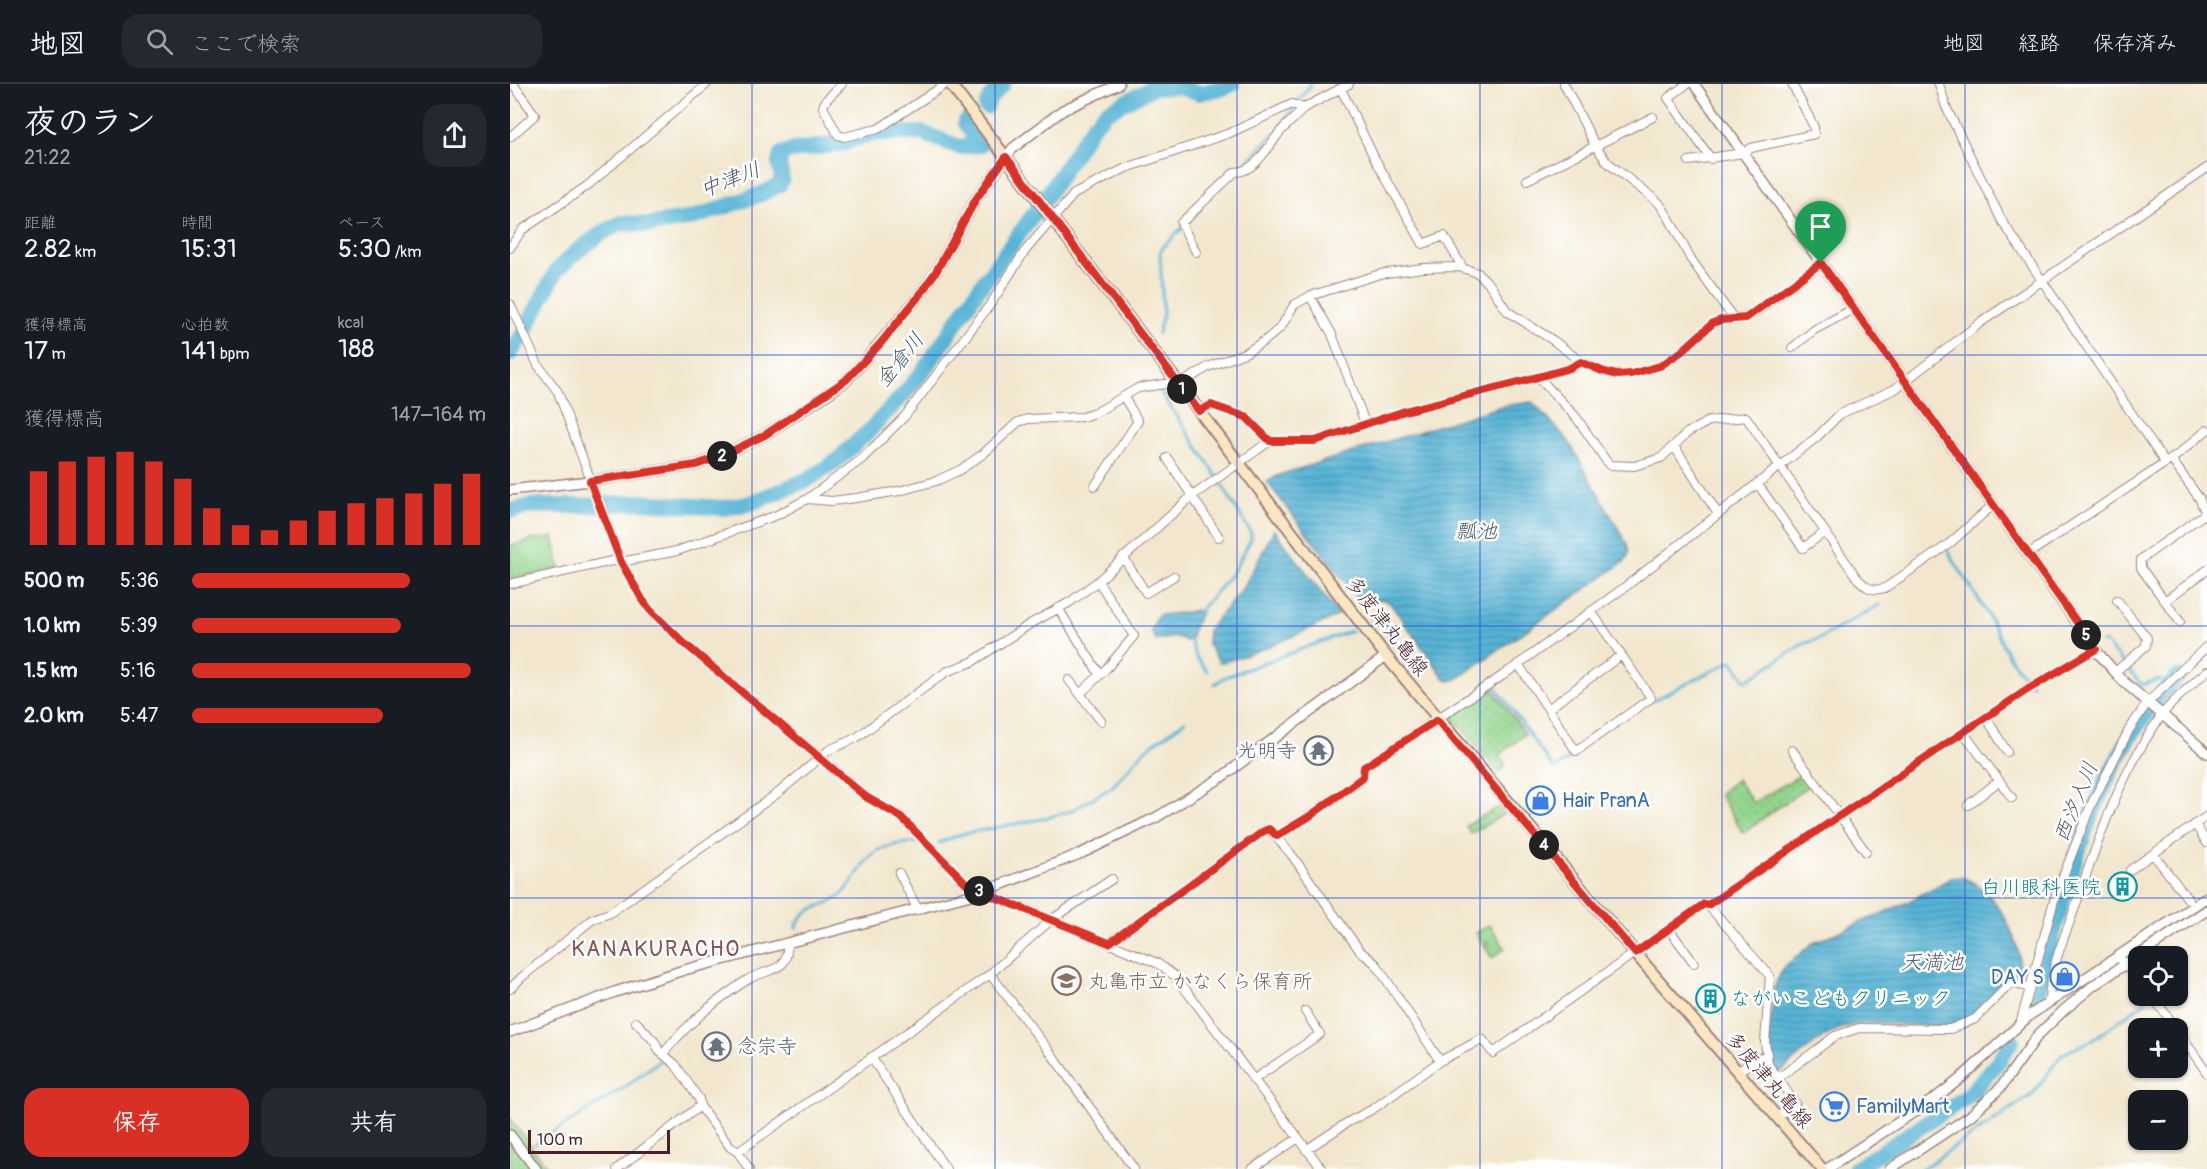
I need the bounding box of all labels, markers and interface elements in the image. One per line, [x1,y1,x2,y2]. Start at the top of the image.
search box [122,14,542,68]
icon: search [143,25,176,58]
text: 地図 [30,27,86,62]
text: ここで検索 [191,30,301,58]
text: 地図 [1943,30,1985,57]
text: 経路 [2018,30,2060,57]
text: 保存済み [2093,30,2177,57]
text: 夜のラン [24,102,156,143]
button: share [423,104,486,167]
text: 21:22 [24,145,71,170]
water label: 中津川 [696,156,764,204]
pin [1795,201,1846,263]
icon: arrive [1804,210,1837,243]
text: 距離 [24,213,56,233]
text: 時間 [181,213,213,233]
text: ペース [338,213,385,233]
text: 2.82 [24,233,72,265]
text: 15:31 [181,233,237,265]
text: 5:30 [338,233,391,265]
text: km [72,242,96,262]
text: /km [391,242,421,262]
text: kcal [338,313,364,333]
text: 獲得標高 [24,315,88,335]
text: 心拍数 [181,315,229,335]
water label: 金倉川 [870,327,930,393]
text: 188 [338,333,374,365]
text: 17 [24,335,48,367]
text: 141 [181,335,216,367]
text: m [48,344,66,364]
text: bpm [216,344,250,364]
pin: 1 [1167,374,1197,404]
text: 1 [1179,379,1185,399]
text: 147–164 m [391,402,486,427]
text: 獲得標高 [24,406,104,431]
pin: 2 [707,441,737,471]
text: 2 [718,446,726,466]
water label: 瓢池 [1455,518,1498,545]
text: 500 m [24,568,84,593]
text: 5:36 [120,568,159,593]
street label: 多度津丸亀線 [1340,571,1434,681]
text: 1.0 km [24,613,80,638]
text: 5:39 [120,613,158,638]
pin: 5 [2071,620,2101,650]
text: 5 [2082,625,2090,645]
text: 1.5 km [24,658,77,683]
text: 5:16 [120,658,156,683]
text: 2.0 km [24,703,84,728]
text: 5:47 [120,703,158,728]
temple icon: 光明寺 [1302,734,1334,766]
place label: 光明寺 [1237,738,1297,763]
water label: 西汐入川 [2048,758,2104,846]
shop icon: Hair PranA [1525,784,1557,816]
place label: Hair PranA [1562,788,1650,813]
pin: 4 [1529,830,1559,860]
text: 4 [1539,835,1549,855]
building icon: 白川眼科医院 [2106,871,2138,903]
place label: 白川眼科医院 [1981,875,2101,900]
pin: 3 [964,876,994,906]
text: 3 [975,881,983,901]
district label: KANAKURACHO [571,935,741,963]
map controls [2128,946,2188,1150]
button: locate [2128,946,2188,1006]
water label: 天満池 [1901,949,1964,976]
shop icon: DAY S [2049,961,2081,993]
school or university icon: 丸亀市立 かなくら保育所 [1051,965,1083,997]
place label: DAY S [1991,965,2044,990]
place label: 丸亀市立 かなくら保育所 [1088,969,1312,994]
building icon: ながいこどもクリニック [1694,982,1726,1014]
place label: ながいこどもクリニック [1731,986,1951,1011]
button: + [2128,1018,2188,1078]
street label: 多度津丸亀線 [1720,1027,1818,1133]
temple icon: 念宗寺 [700,1030,732,1062]
place label: 念宗寺 [737,1034,797,1059]
button: 保存 [24,1088,249,1157]
button: 共有 [261,1088,486,1157]
supermarket icon: FamilyMart [1819,1090,1851,1122]
button: − [2128,1090,2188,1150]
place label: FamilyMart [1856,1094,1951,1119]
scale bar [528,1127,670,1154]
text: 100 m [537,1130,583,1150]

